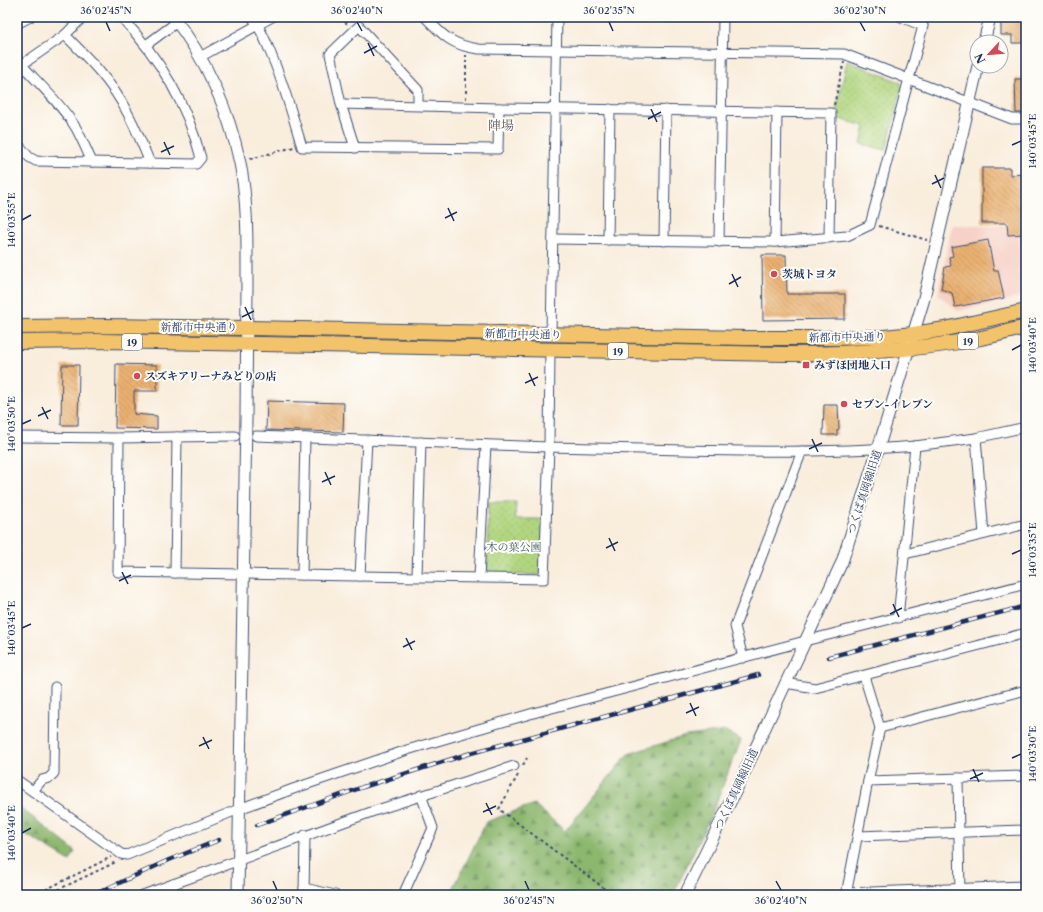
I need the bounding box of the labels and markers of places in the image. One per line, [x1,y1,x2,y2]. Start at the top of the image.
place label: 茨城トヨタ [782,267,837,281]
marker: 茨城トヨタ [769,269,779,279]
place label: みずほ団地入口 [814,358,891,372]
marker: みずほ団地入口 [801,360,811,370]
place label: スズキアリーナみどりの店 [145,369,277,383]
marker: スズキアリーナみどりの店 [132,371,142,381]
place label: セブン-イレブン [852,397,933,411]
marker: セブン-イレブン [839,399,849,409]

